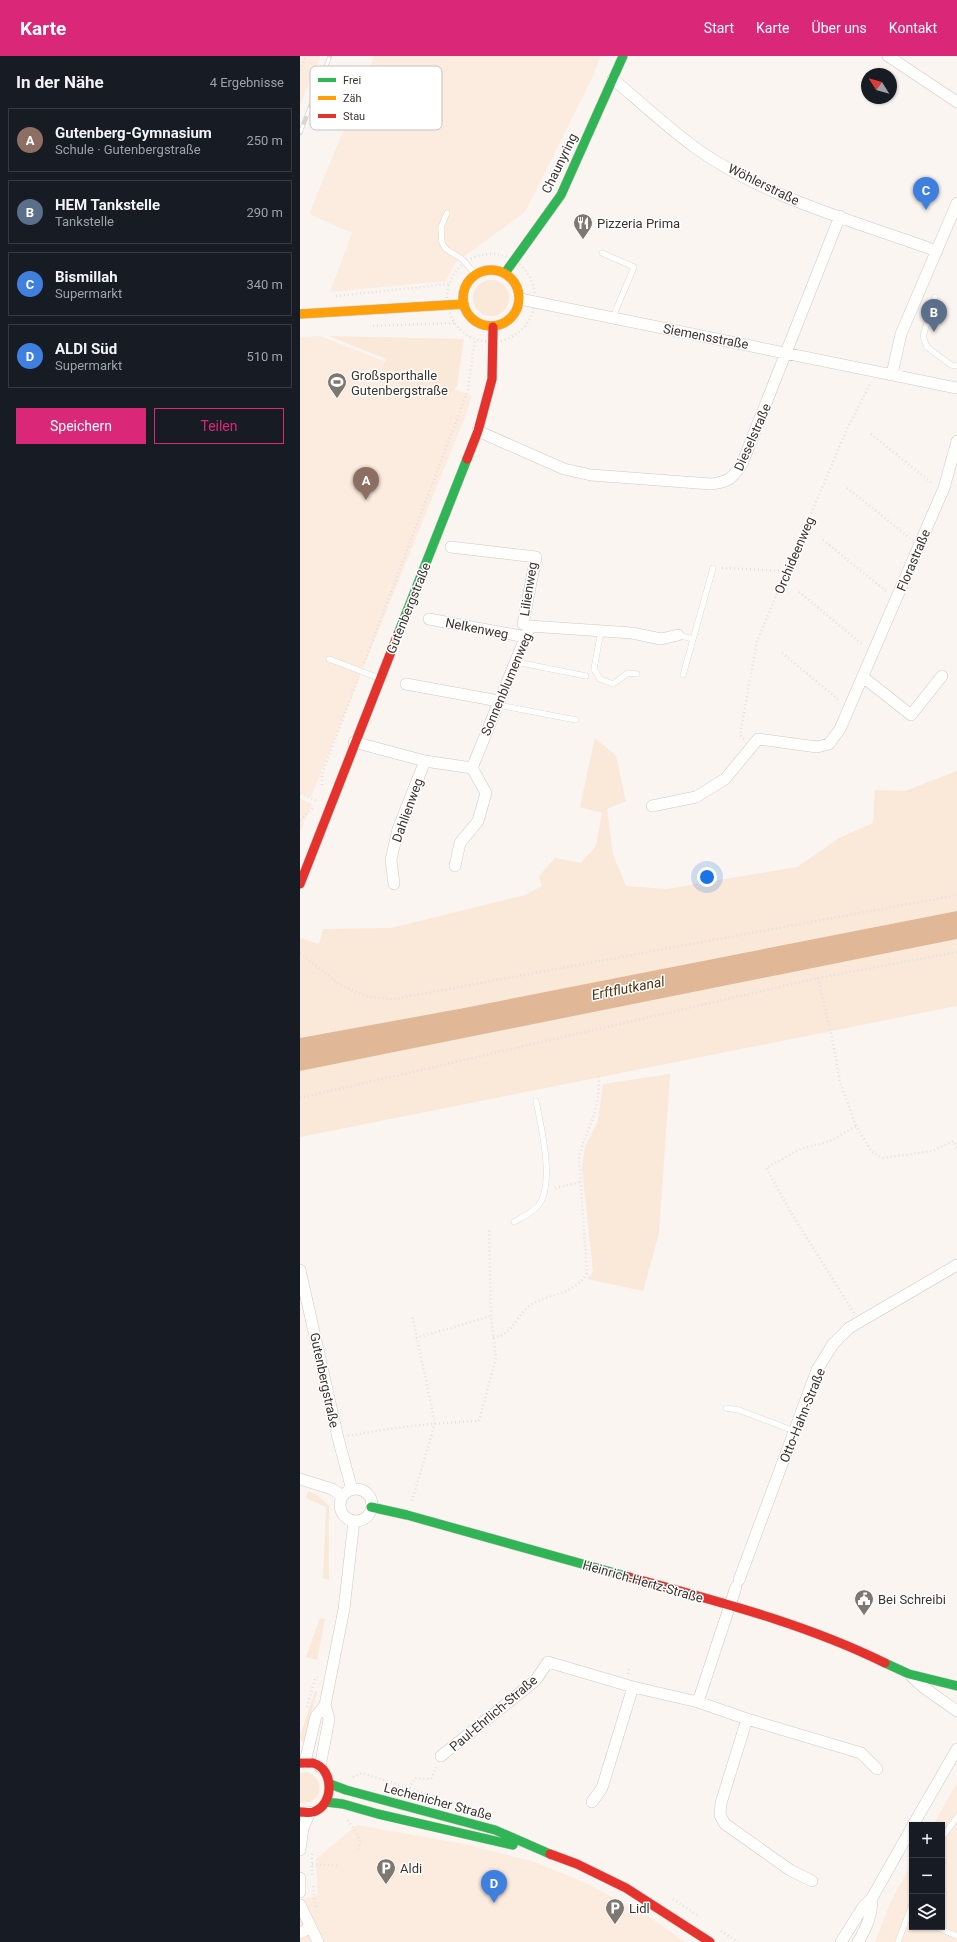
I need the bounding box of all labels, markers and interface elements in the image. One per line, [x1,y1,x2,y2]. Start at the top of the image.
text: Karte [20,17,66,40]
text: Start [704,20,734,36]
text: Karte [756,20,790,36]
text: Über uns [812,20,867,36]
text: Kontakt [889,20,937,36]
legend [310,66,442,130]
north arrow [861,68,897,104]
text: In der Nähe [16,72,104,92]
text: Frei [343,74,361,87]
text: 4 Ergebnisse [210,75,284,90]
text: Zäh [343,92,362,105]
text: Stau [343,110,365,123]
text: Gutenberg-Gymnasium [55,124,212,142]
street label: Chaunyring [538,131,580,196]
text: A [26,133,34,148]
text: 250 m [246,133,283,148]
text: Schule · Gutenbergstraße [55,142,201,157]
street label: Wöhlerstraße [726,161,802,208]
pin: C [913,177,939,210]
text: HEM Tankstelle [55,196,160,214]
text: B [26,205,34,220]
text: 290 m [246,205,283,220]
restaurant icon: Pizzeria Prima [572,212,594,240]
text: Tankstelle [55,214,114,229]
place label: Pizzeria Prima [597,216,680,231]
text: Bismillah [55,268,118,286]
text: C [26,277,34,292]
text: 340 m [246,277,283,292]
text: Supermarkt [55,286,122,301]
pin: B [921,299,947,332]
street label: Siemensstraße [662,321,750,352]
text: ALDI Süd [55,340,117,358]
text: D [26,349,34,364]
text: 510 m [246,349,283,364]
text: Supermarkt [55,358,122,373]
place label: Großsporthalle Gutenbergstraße [351,368,448,398]
sports icon: Großsporthalle Gutenbergstraße [326,371,348,399]
street label: Dieselstraße [731,401,774,473]
button: Speichern [16,408,146,444]
button: Teilen [154,408,284,444]
pin: A [353,467,379,500]
street label: Orchideenweg [771,514,818,596]
street label: Florastraße [894,527,933,593]
street label: Gutenbergstraße [383,560,434,656]
street label: Lilienweg [517,561,540,617]
street label: Nelkenweg [444,615,510,642]
street label: Sonnenblumenweg [478,630,535,738]
street label: Dahlienweg [389,776,426,844]
your location [697,867,717,887]
water label: Erftflutkanal [590,973,666,1003]
street label: Gutenbergstraße [307,1331,342,1429]
street label: Otto-Hahn-Straße [777,1366,828,1465]
street label: Heinrich-Hertz-Straße [581,1557,705,1606]
public building icon: Bei Schreibi [853,1588,875,1616]
place label: Bei Schreibi [878,1592,946,1607]
street label: Paul-Ehrlich-Straße [446,1672,540,1754]
street label: Lechenicher Straße [382,1780,494,1823]
map controls [909,1822,945,1930]
button: + [909,1822,945,1858]
parking icon: Aldi [375,1857,397,1885]
button: − [909,1858,945,1894]
place label: Aldi [400,1861,422,1876]
pin: D [481,1870,507,1903]
button: layers [909,1894,945,1930]
parking icon: Lidl [604,1897,626,1925]
place label: Lidl [629,1901,650,1916]

